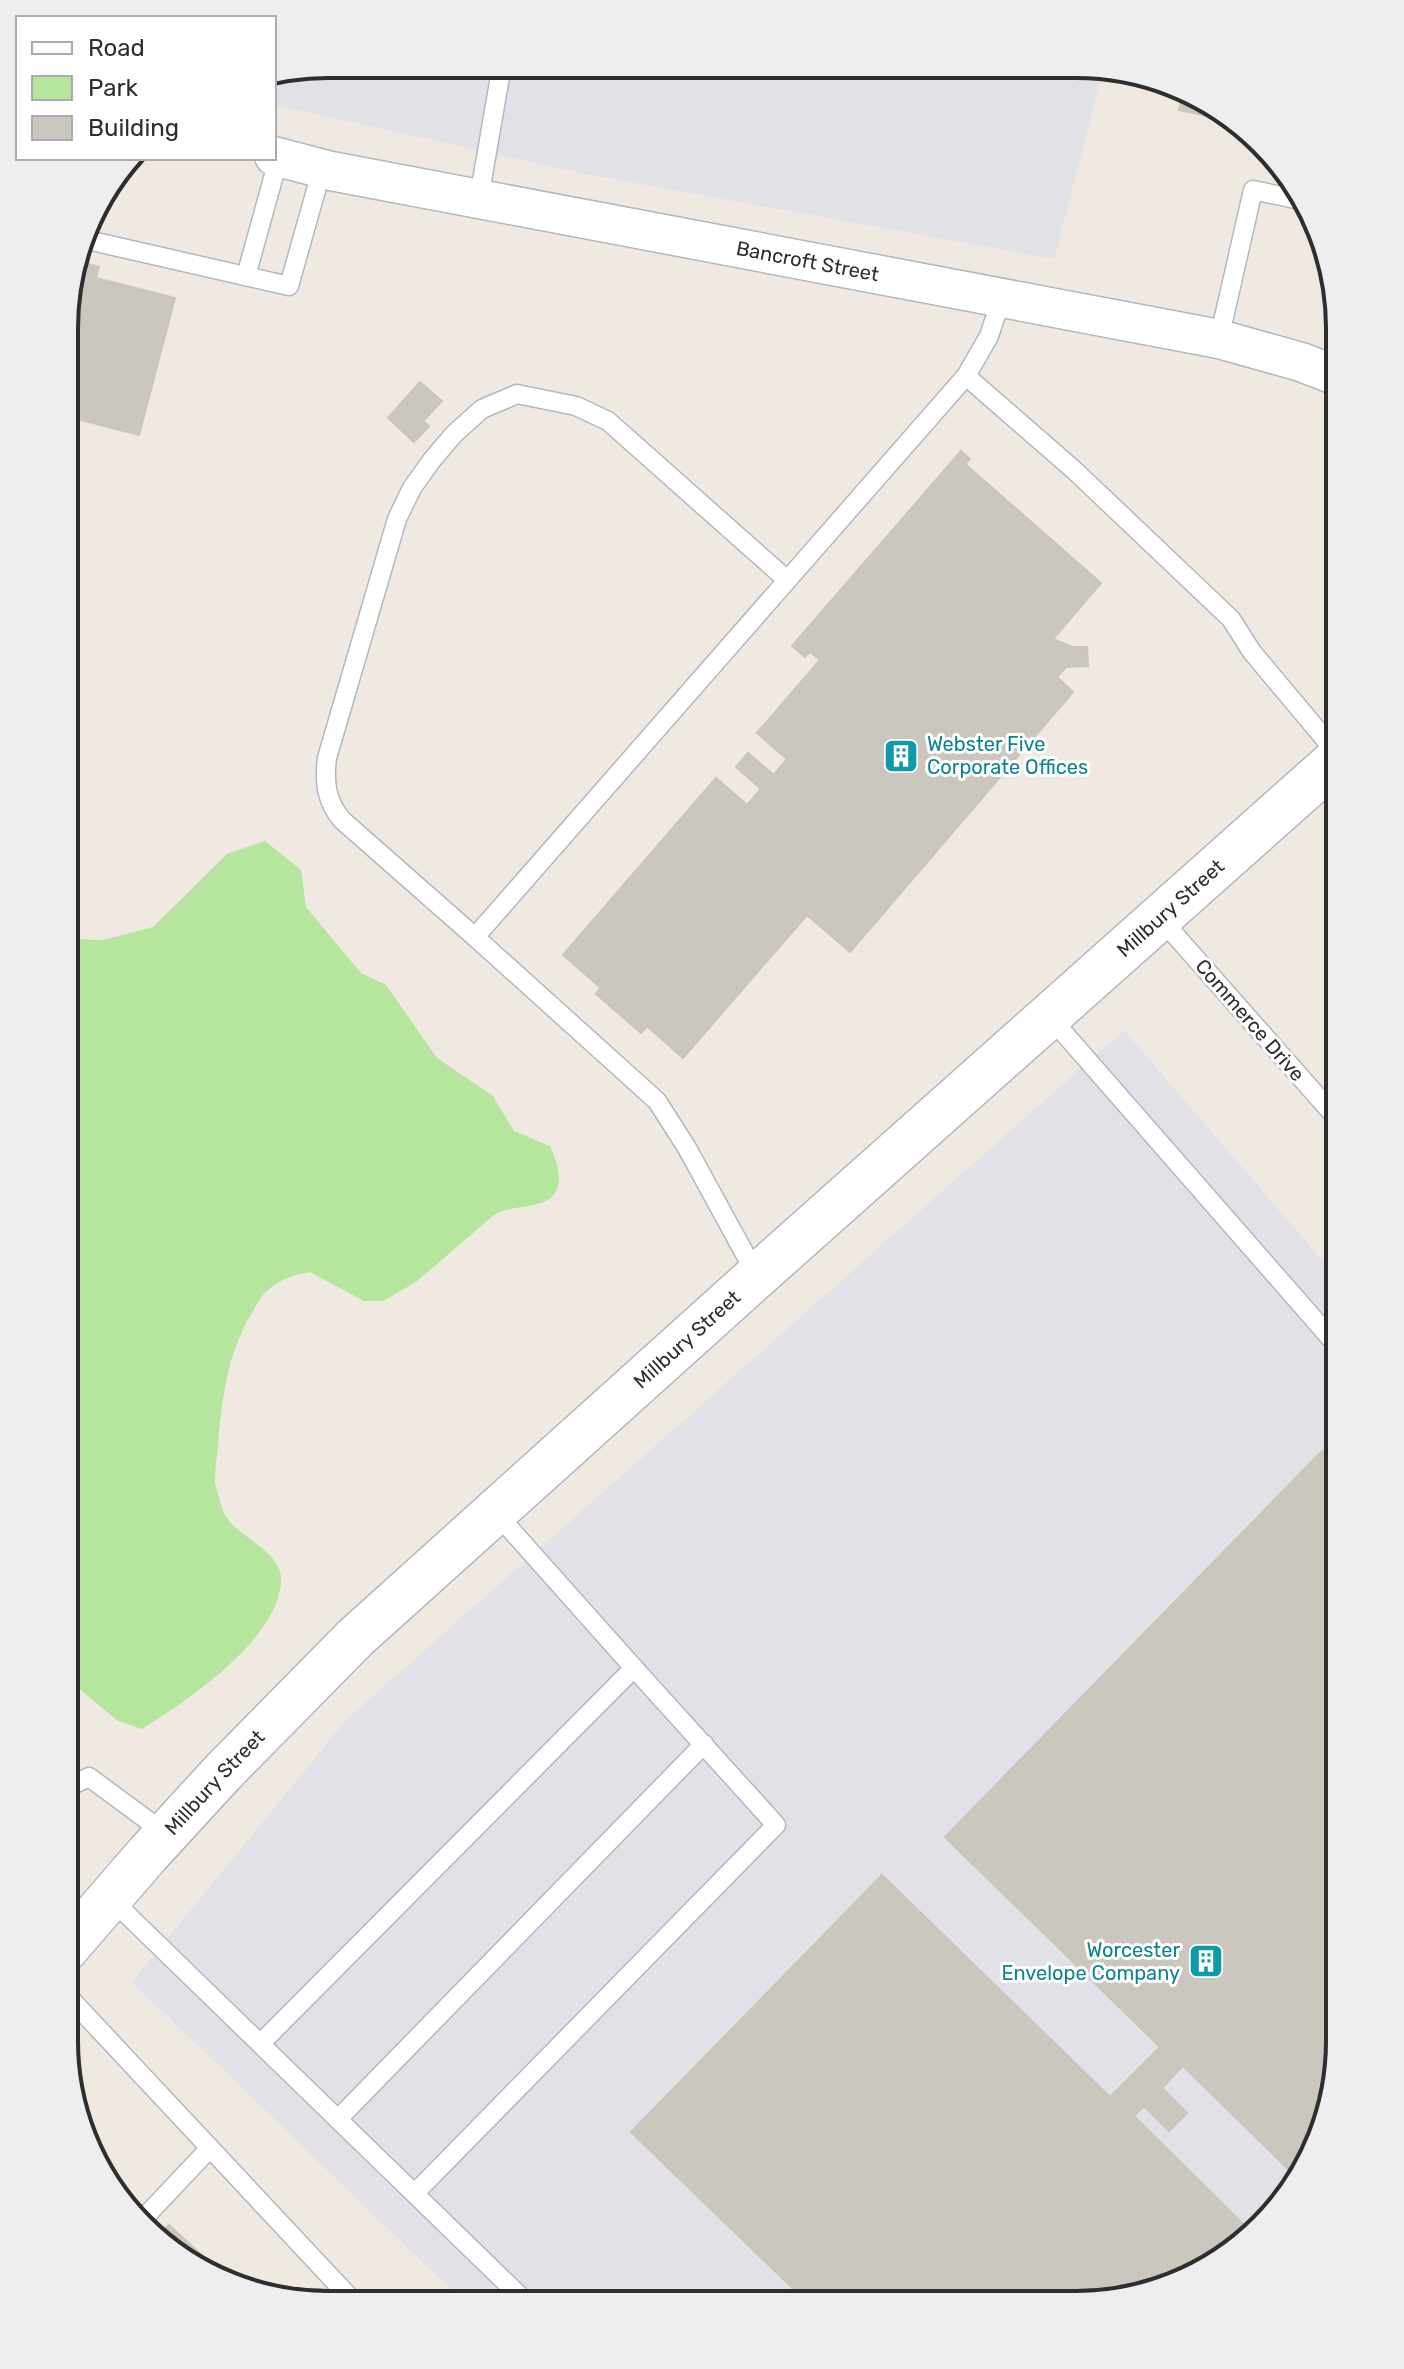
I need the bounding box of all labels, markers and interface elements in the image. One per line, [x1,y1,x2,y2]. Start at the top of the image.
legend [16,16,276,160]
text: Road [88,34,145,62]
text: Park [88,74,139,102]
text: Building [88,114,179,142]
street label: Bancroft Street [734,236,881,286]
place label: Webster Five Corporate Offices [927,732,1088,779]
building icon: Webster Five Corporate Offices [882,737,920,775]
street label: Millbury Street [1112,854,1229,962]
street label: Commerce Drive [1190,954,1310,1086]
street label: Millbury Street [628,1285,745,1393]
street label: Millbury Street [159,1725,270,1840]
place label: Worcester Envelope Company [1001,1938,1180,1985]
building icon: Worcester Envelope Company [1187,1942,1225,1980]

